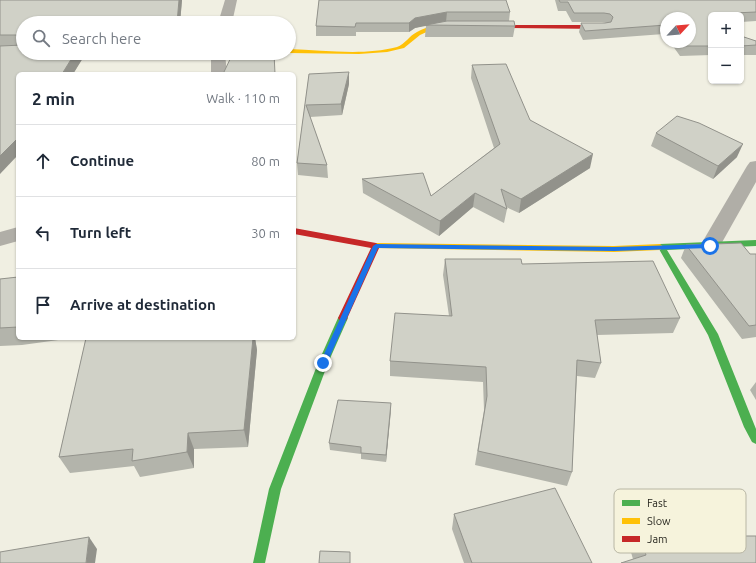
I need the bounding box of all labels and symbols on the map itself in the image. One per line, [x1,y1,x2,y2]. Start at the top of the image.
north arrow [660,12,696,48]
route start [701,237,719,255]
route end [314,354,332,372]
legend [614,489,746,553]
text: Fast [647,497,668,509]
text: Slow [647,515,671,527]
text: Jam [647,533,668,545]

